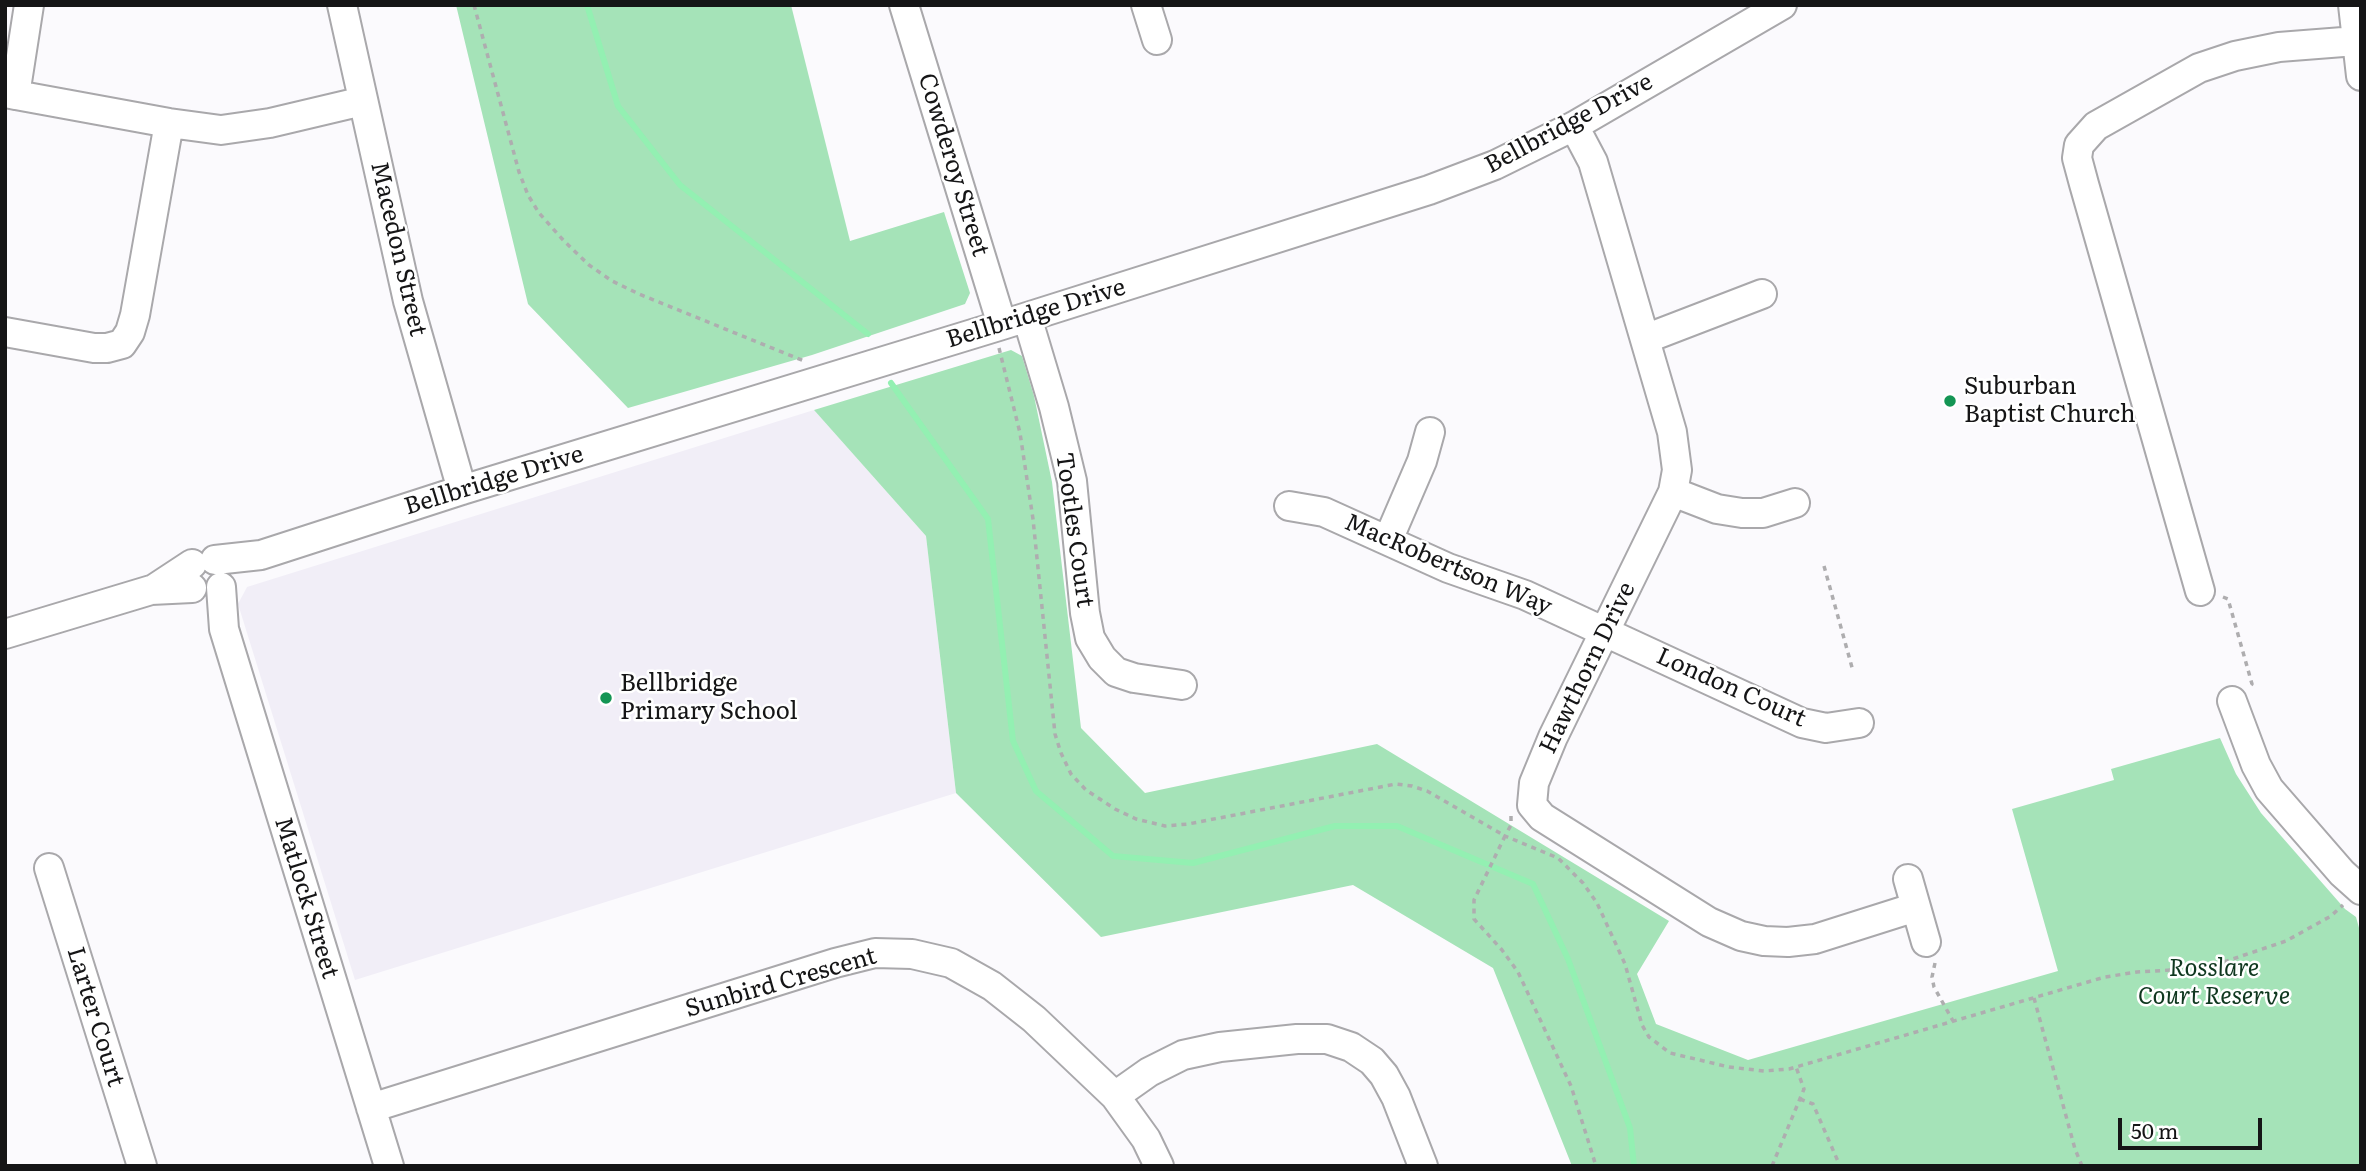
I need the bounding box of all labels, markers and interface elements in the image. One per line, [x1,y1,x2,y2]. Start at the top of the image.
street label: Bellbridge Drive [1480,68,1658,180]
street label: Cowderoy Street [912,70,994,260]
street label: Macedon Street [364,159,432,339]
street label: Bellbridge Drive [943,273,1129,355]
place label: Suburban Baptist Church [1964,373,2136,429]
marker: Suburban Baptist Church [1942,393,1958,409]
street label: Bellbridge Drive [401,440,587,522]
street label: Tootles Court [1049,451,1099,609]
street label: MacRobertson Way [1340,508,1556,622]
street label: Hawthorn Drive [1534,578,1642,758]
street label: London Court [1652,642,1810,734]
place label: Bellbridge Primary School [620,670,797,726]
marker: Bellbridge Primary School [598,690,614,706]
street label: Matlock Street [268,814,344,982]
street label: Sunbird Crescent [682,942,880,1024]
street label: Larter Court [60,944,130,1090]
park label: Rosslare Court Reserve [2138,955,2290,1011]
scale bar [2121,1104,2264,1148]
text: 50 m [2131,1114,2178,1145]

